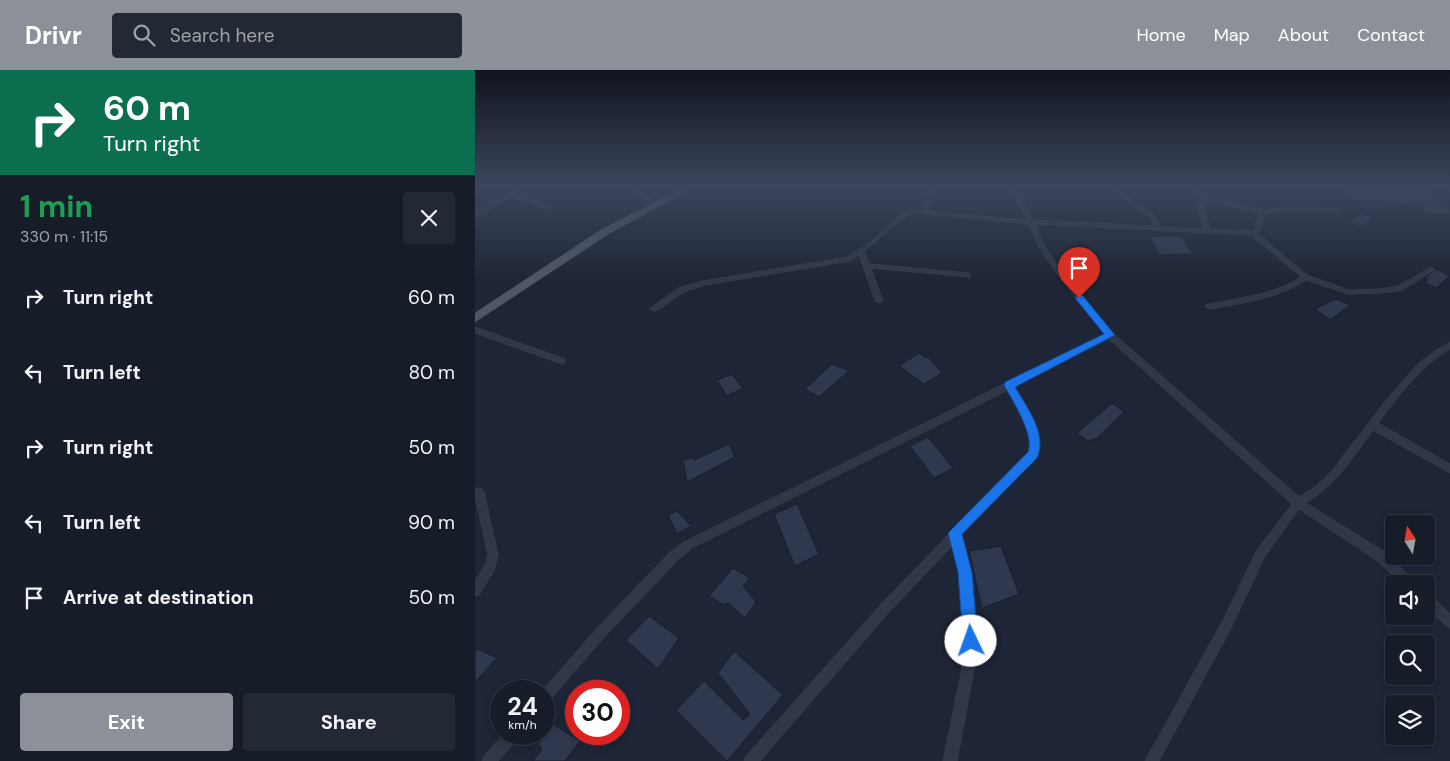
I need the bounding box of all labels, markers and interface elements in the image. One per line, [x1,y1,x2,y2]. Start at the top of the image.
search box [112,13,462,58]
text: Drivr [25,20,82,51]
icon: search [130,21,158,49]
text: Search here [170,23,275,48]
text: Home [1136,23,1186,47]
text: Map [1214,23,1250,47]
text: About [1278,23,1329,47]
text: Contact [1357,23,1425,47]
text: 60 m [103,85,191,131]
icon: right [20,90,85,155]
text: Turn right [103,129,200,158]
text: 1 min [20,187,93,226]
button: close [403,192,455,244]
text: 330 m · 11:15 [20,226,108,247]
pin [1058,247,1100,298]
icon: arrive [1065,254,1093,282]
icon: right [20,284,48,312]
text: Turn right [63,285,153,310]
text: 60 m [408,285,455,310]
icon: left [20,359,48,387]
text: Turn left [63,360,141,385]
text: 80 m [408,360,455,385]
icon: right [20,434,48,462]
text: Turn right [63,435,153,460]
text: 50 m [408,435,455,460]
icon: left [20,509,48,537]
text: Turn left [63,510,141,535]
text: 90 m [408,510,455,535]
north arrow [1385,515,1435,565]
map controls [1385,515,1435,745]
button: sound [1385,575,1435,625]
icon: arrive [20,584,48,612]
text: Arrive at destination [63,585,254,610]
text: 50 m [408,585,455,610]
position arrow [944,614,996,666]
button: search [1385,635,1435,685]
speed limit sign: 30 [565,680,630,745]
text: 24 [507,690,538,723]
button: Exit [20,693,233,751]
button: Share [243,693,455,751]
button: layers [1385,695,1435,745]
text: km/h [508,717,537,733]

